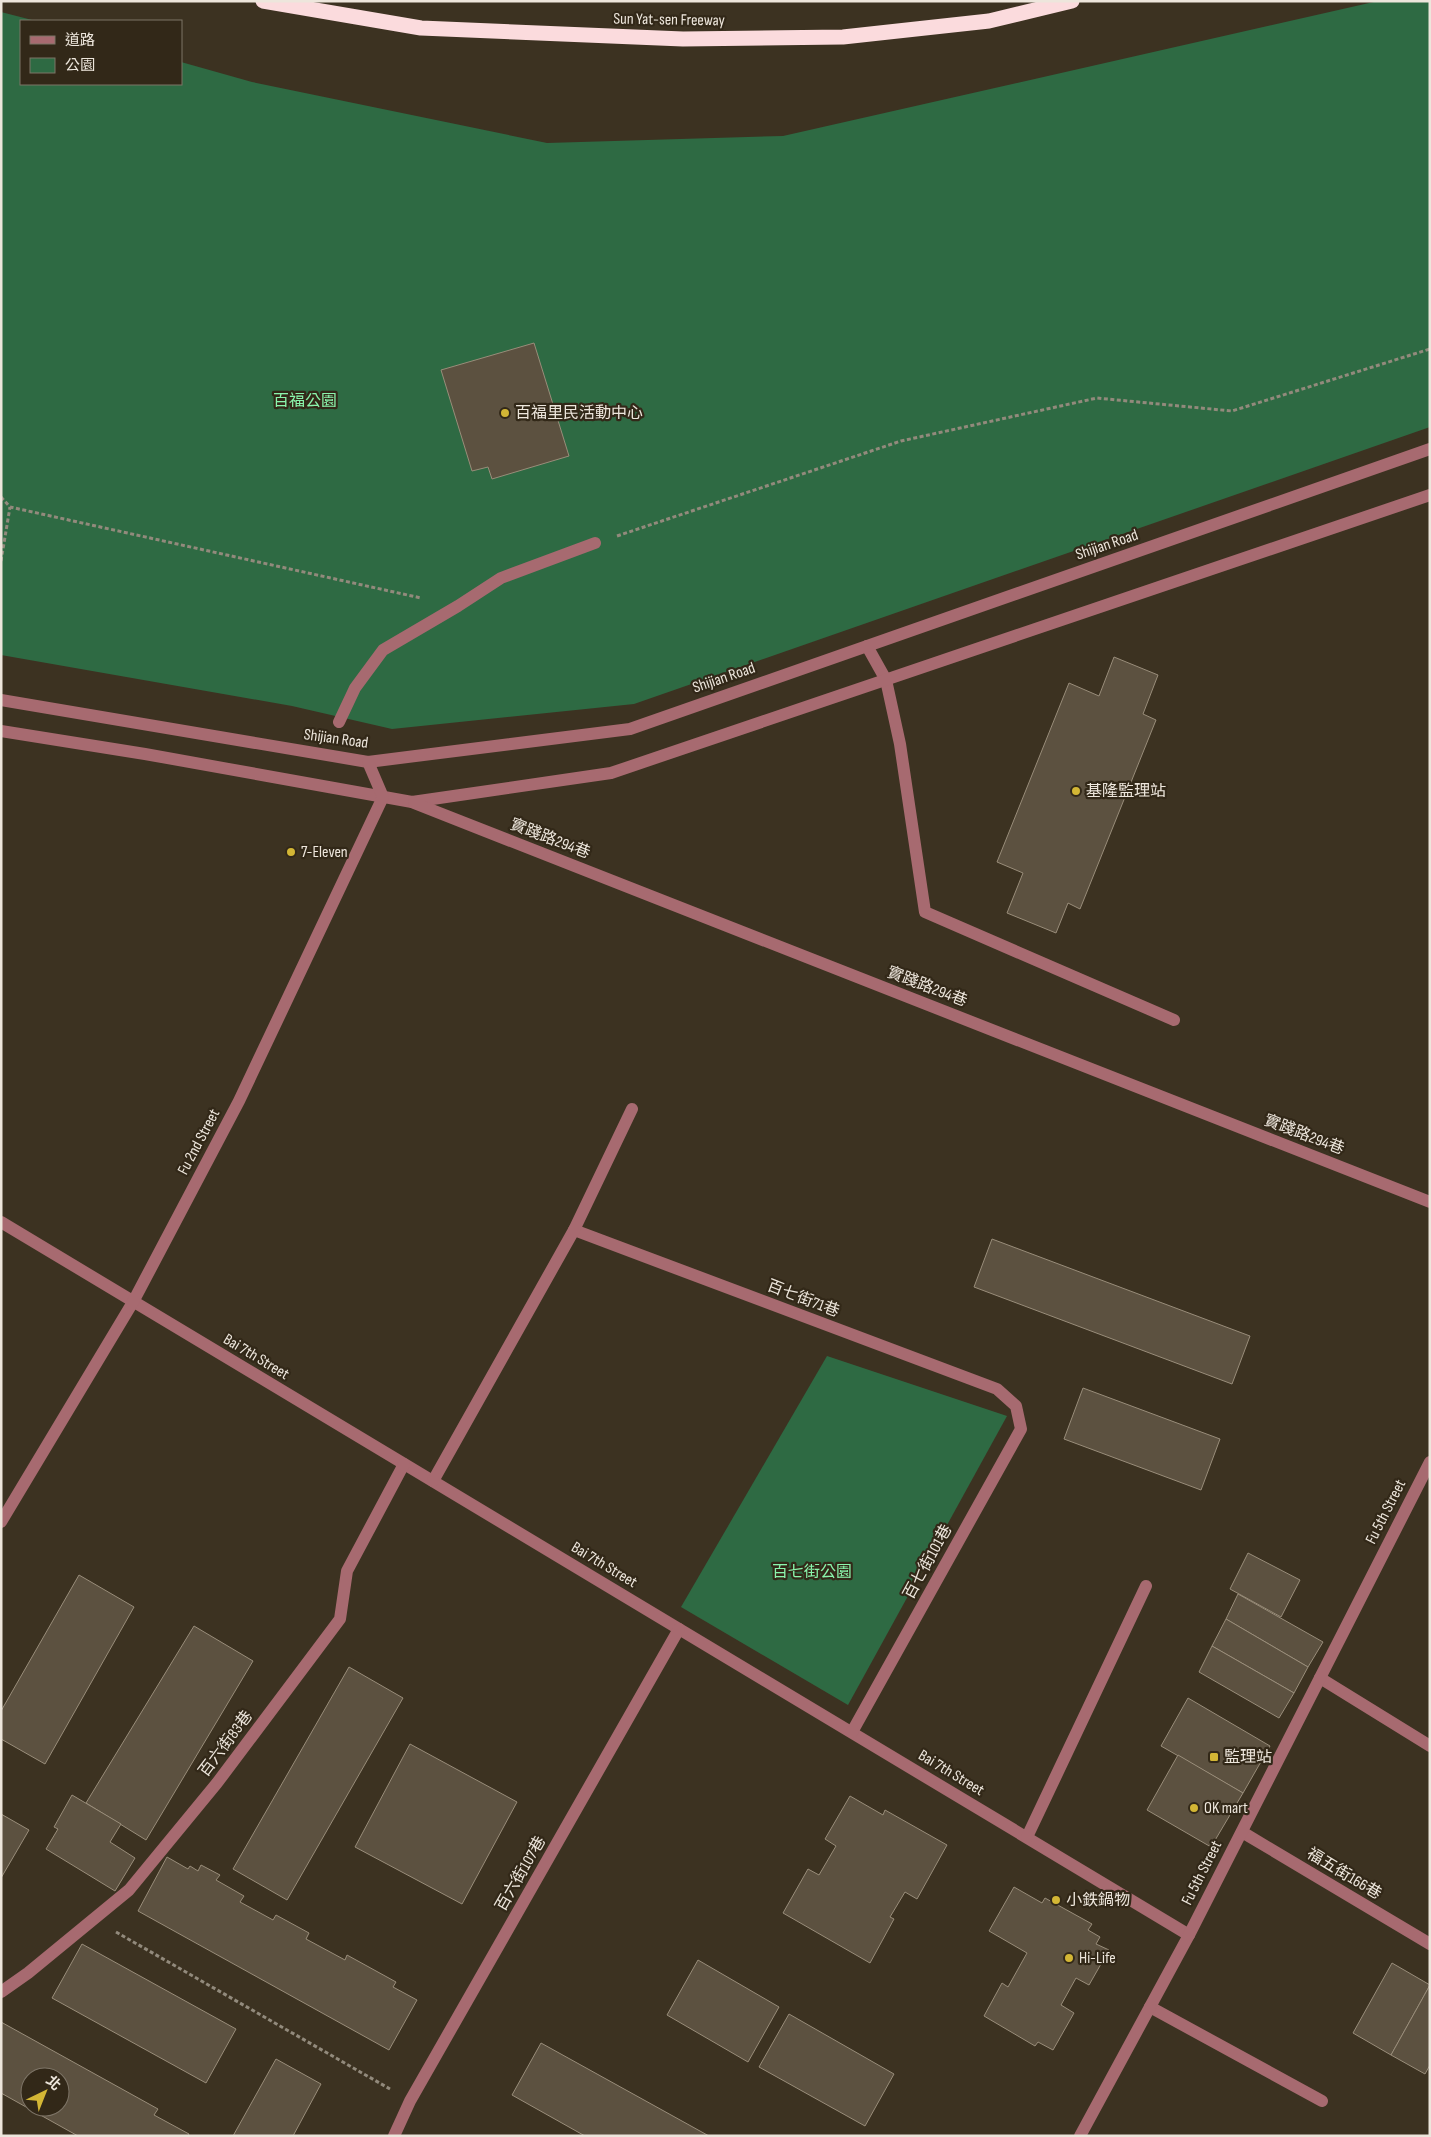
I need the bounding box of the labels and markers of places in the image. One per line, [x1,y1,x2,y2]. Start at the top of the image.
place label: 百福里民活動中心 [515,404,643,423]
marker: 百福里民活動中心 [499,407,511,419]
place label: 基隆監理站 [1086,782,1166,801]
marker: 基隆監理站 [1070,785,1082,797]
place label: 7-Eleven [301,843,348,862]
marker: 7-Eleven [285,846,297,858]
place label: 監理站 [1224,1748,1272,1767]
marker: 監理站 [1208,1751,1220,1763]
place label: OK mart [1204,1799,1248,1818]
marker: OK mart [1188,1802,1200,1814]
place label: 小鉄鍋物 [1066,1891,1130,1910]
marker: 小鉄鍋物 [1050,1894,1062,1906]
place label: Hi-Life [1079,1949,1116,1968]
marker: Hi-Life [1063,1952,1075,1964]

